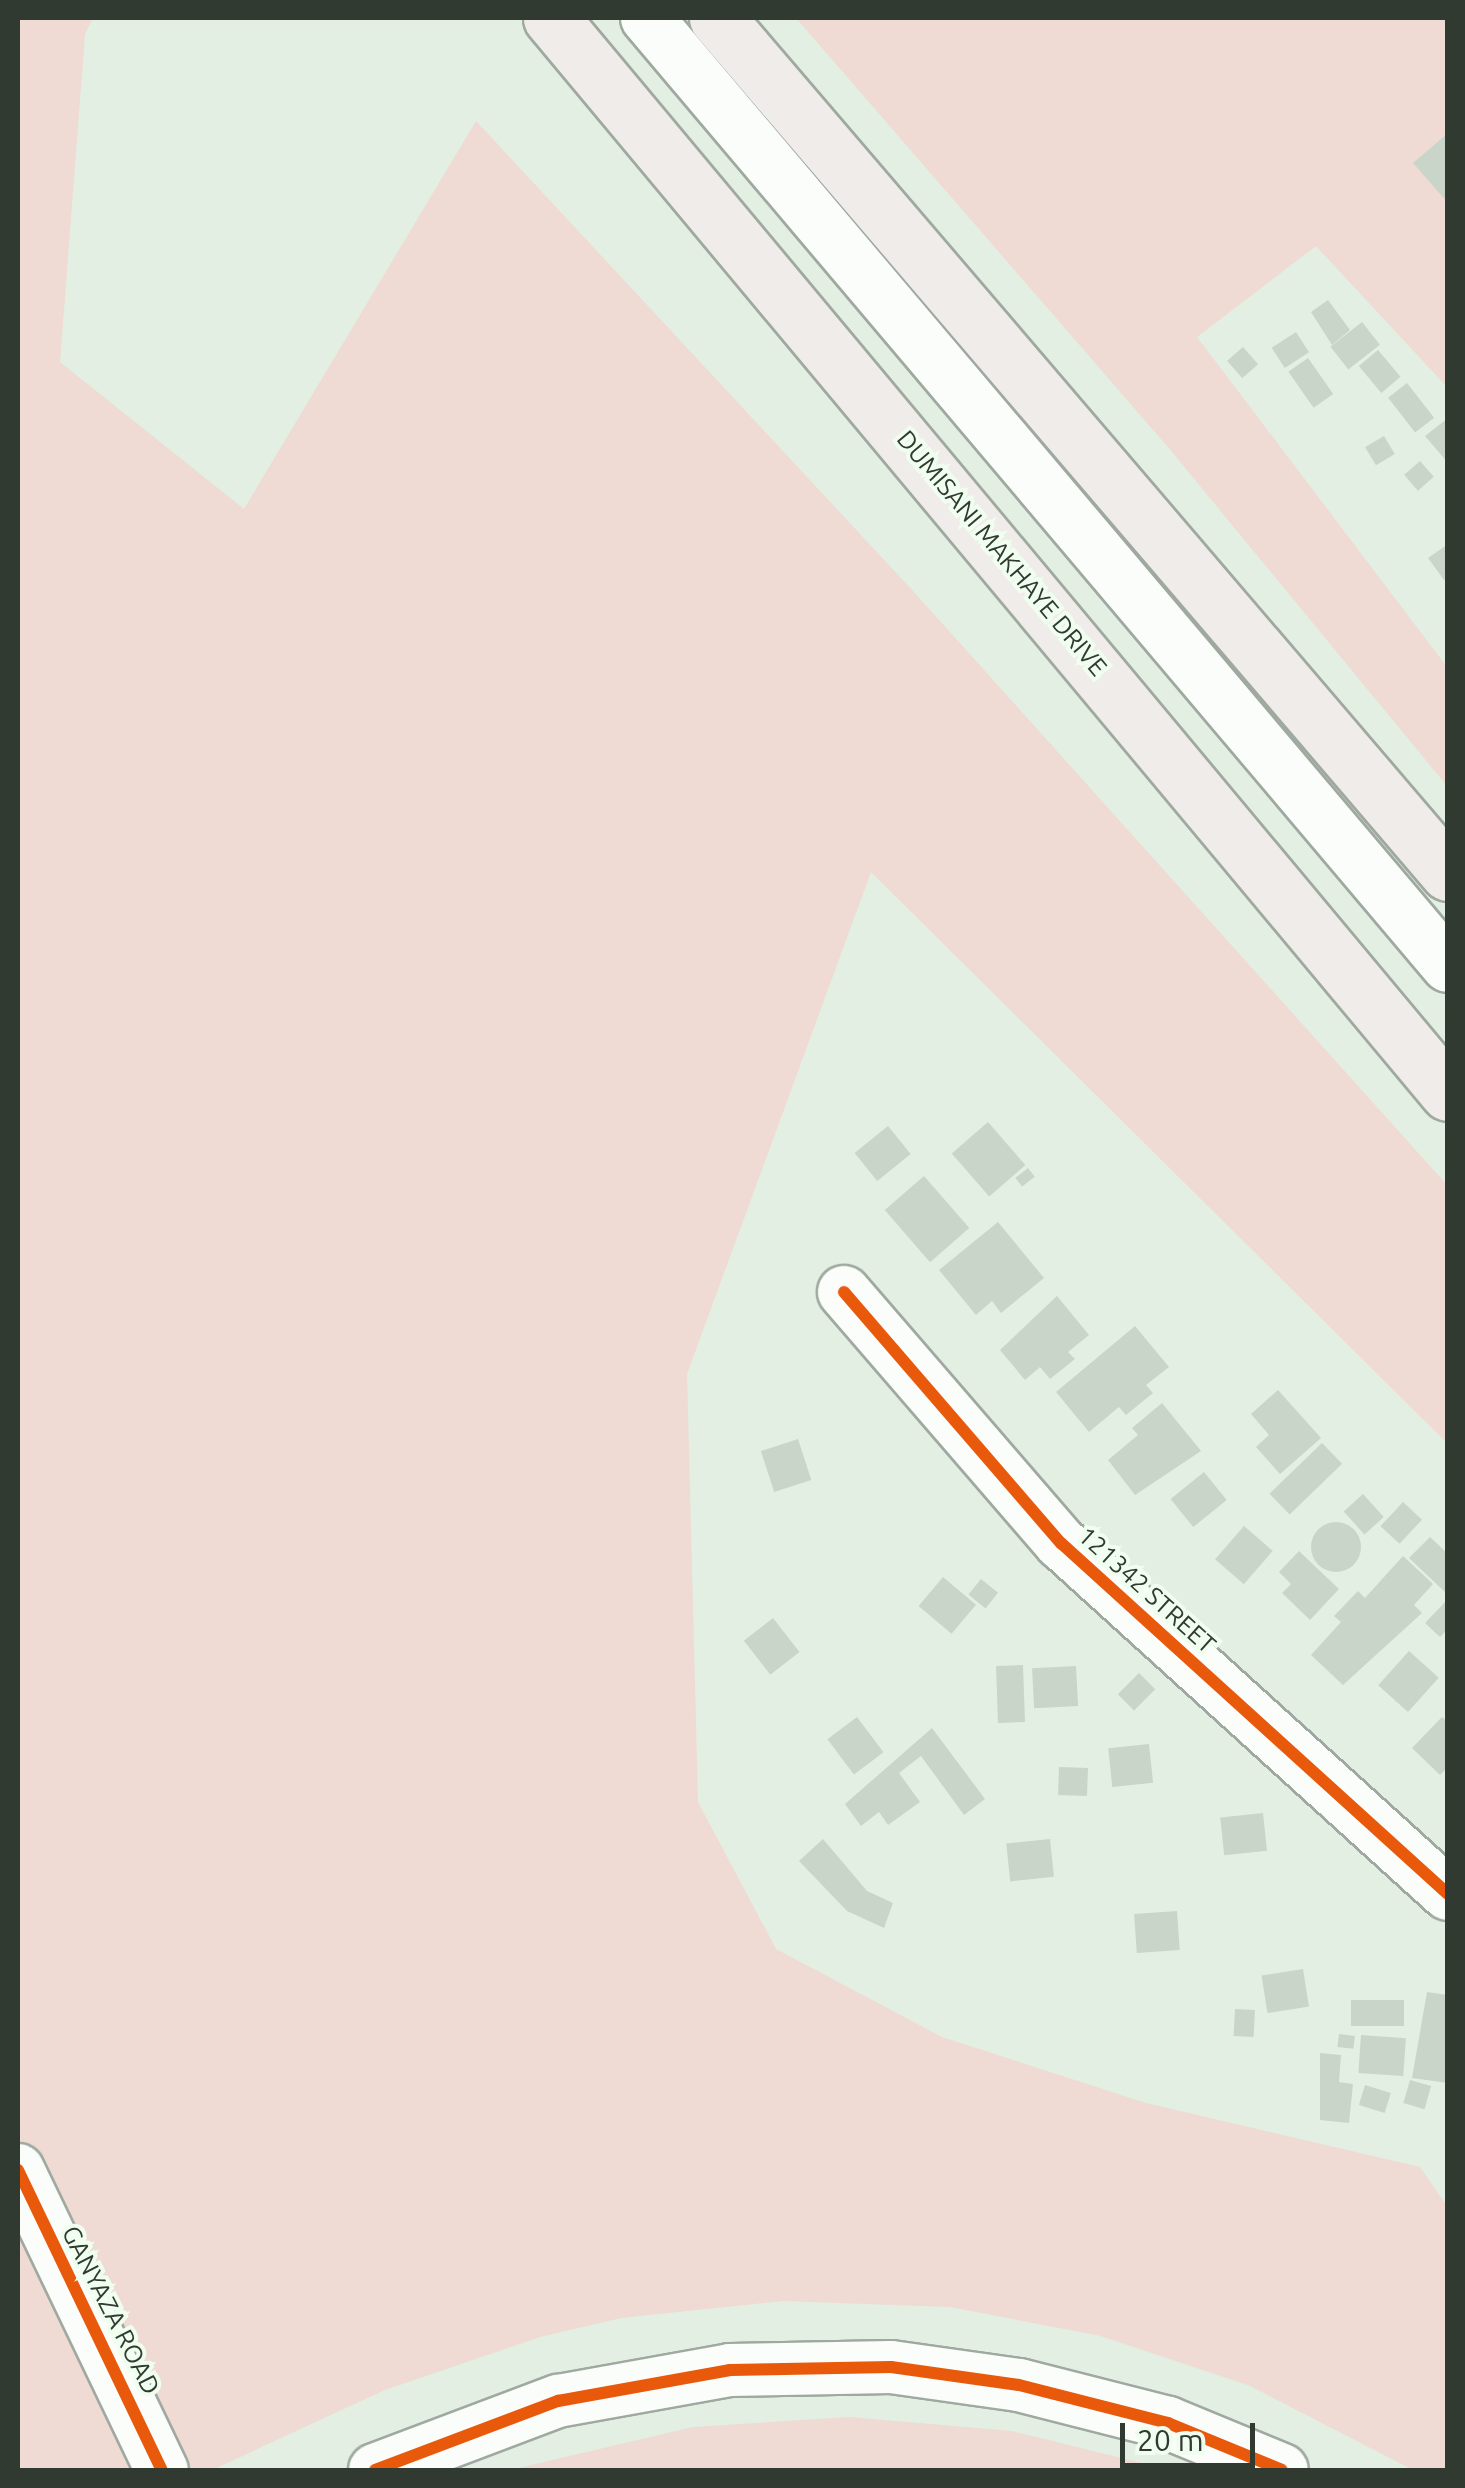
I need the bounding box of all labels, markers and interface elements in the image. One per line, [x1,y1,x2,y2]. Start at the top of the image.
street label: DUMISANI MAKHAYE DRIVE [891,424,1113,682]
street label: 121342 STREET [1072,1520,1222,1660]
street label: GANYAZA ROAD [56,2221,166,2399]
scale bar [1125,2403,1260,2465]
text: 20 m [1137,2423,1204,2457]

